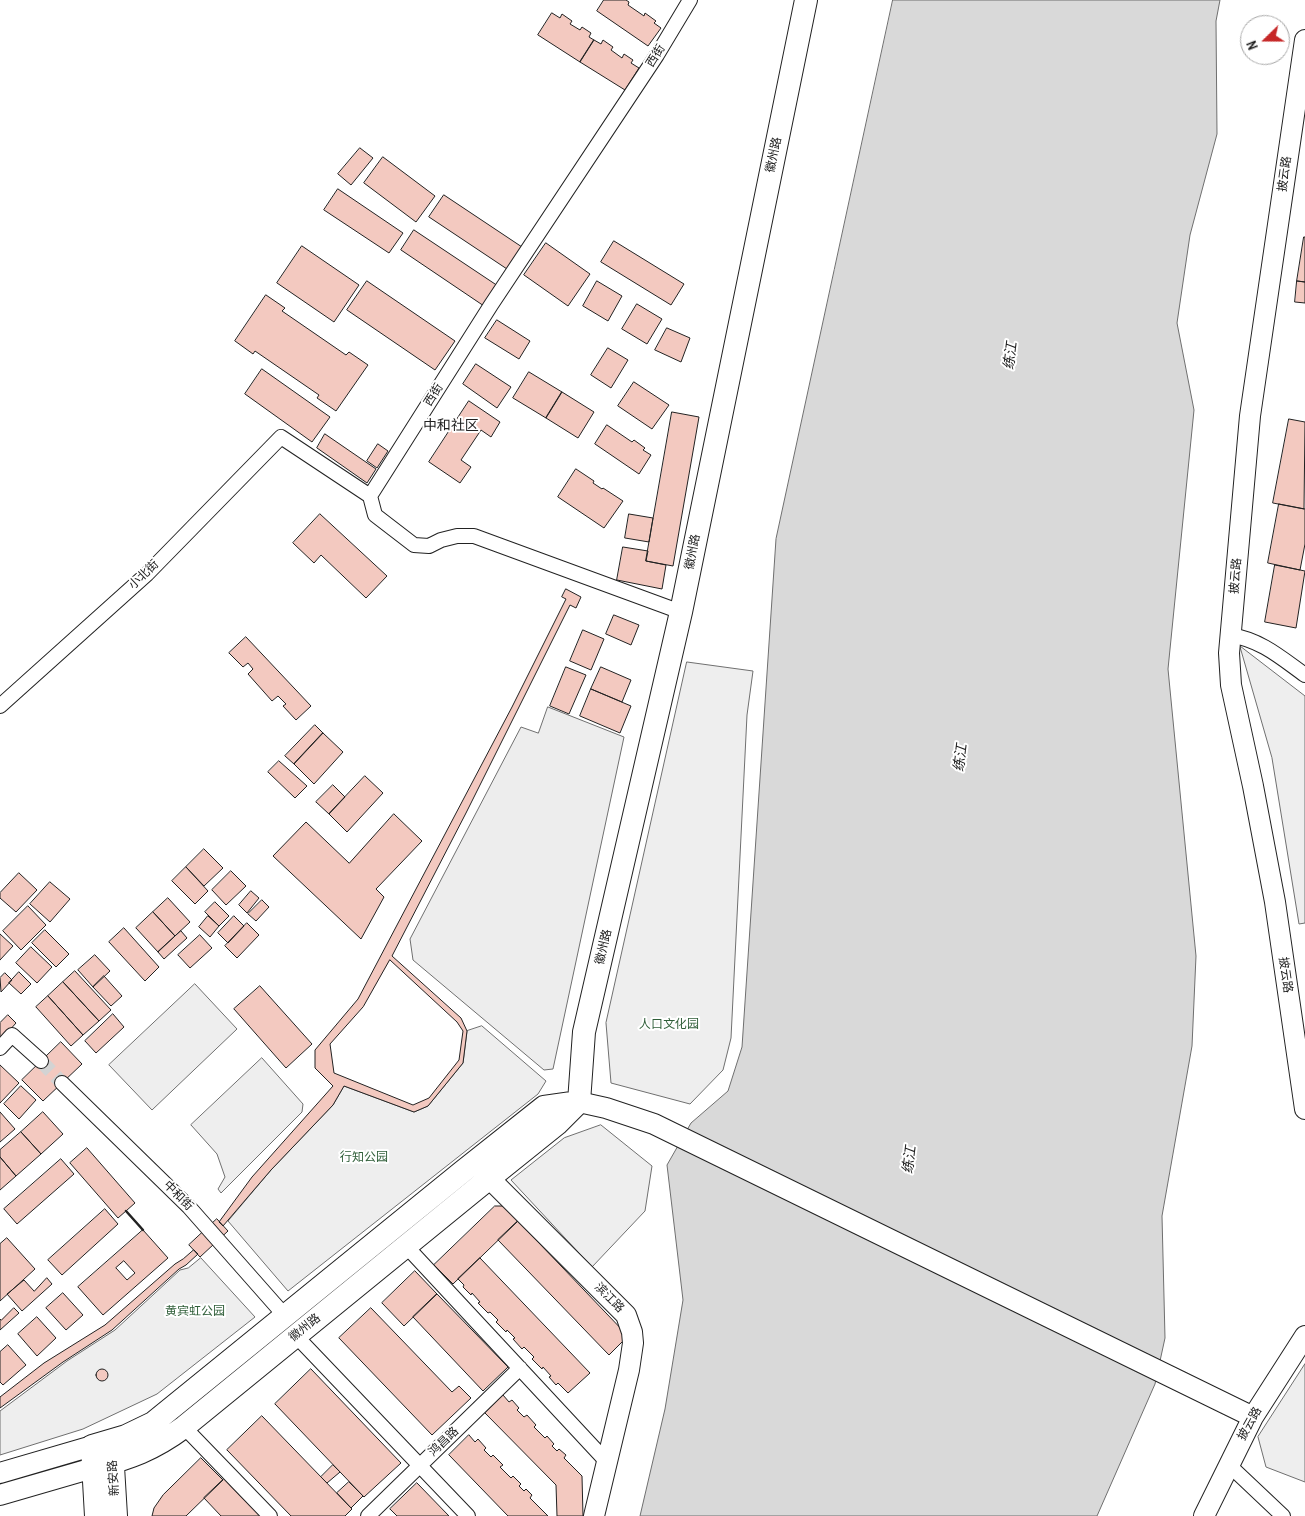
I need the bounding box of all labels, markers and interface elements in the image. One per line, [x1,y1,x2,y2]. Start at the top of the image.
north arrow [1240,15,1290,65]
text: N [1242,38,1262,52]
street label: 西街 [644,42,668,70]
street label: 徽州路 [763,136,785,174]
street label: 披云路 [1275,155,1295,193]
water label: 练江 [1001,341,1021,371]
street label: 西街 [422,381,446,409]
district label: 中和社区 [423,418,479,434]
street label: 徽州路 [682,533,704,571]
street label: 小北街 [126,557,162,593]
street label: 披云路 [1227,557,1245,595]
water label: 练江 [951,743,971,773]
street label: 徽州路 [593,928,615,966]
street label: 披云路 [1275,956,1295,994]
park label: 人口文化园 [639,1018,699,1032]
water label: 练江 [900,1145,920,1175]
park label: 行知公园 [340,1151,388,1165]
street label: 中和街 [160,1178,196,1214]
street label: 滨江路 [591,1280,627,1316]
park label: 黄宾虹公园 [165,1305,225,1319]
street label: 徽州路 [286,1311,324,1345]
street label: 披云路 [1235,1405,1265,1443]
street label: 鸿昌路 [426,1424,462,1460]
street label: 新安路 [106,1460,122,1496]

